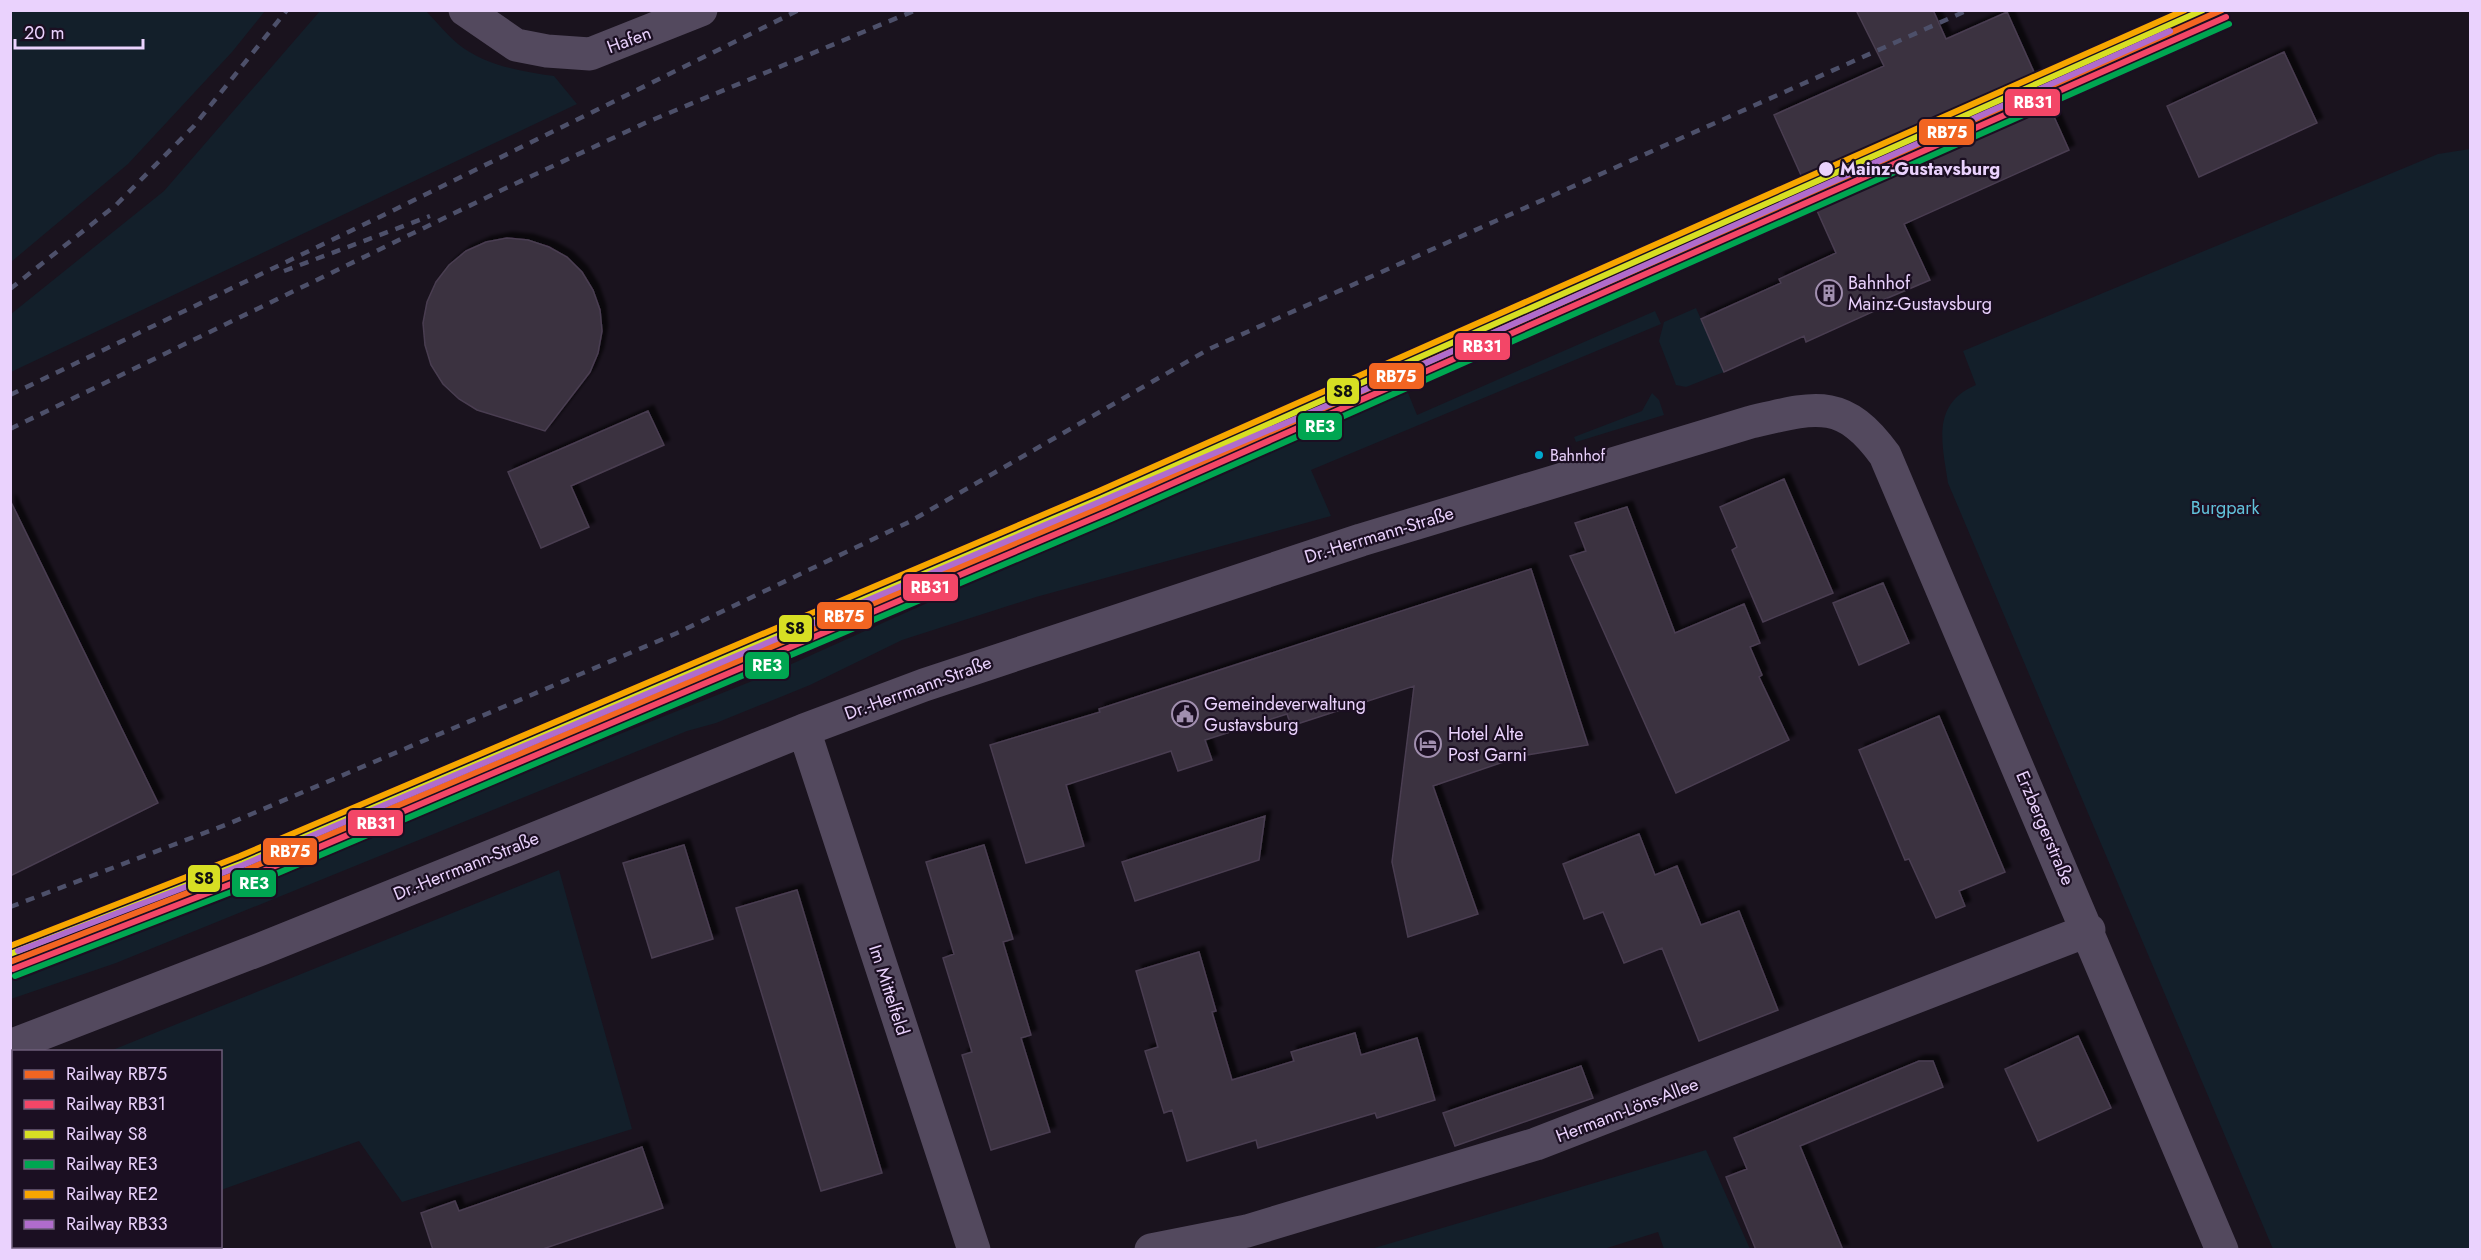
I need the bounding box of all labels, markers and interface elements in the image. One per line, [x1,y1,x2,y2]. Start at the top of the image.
scale bar [15,12,142,50]
text: 20 m [24,20,64,46]
street label: Hafen [603,20,655,60]
line badge: RB31 [2004,88,2061,117]
text: RB31 [2013,91,2053,114]
line badge: RB75 [1918,118,1975,146]
text: RB75 [1927,121,1967,144]
place label: Mainz-Gustavsburg [1840,156,2000,182]
marker: Mainz-Gustavsburg [1817,160,1835,178]
place label: Bahnhof Mainz-Gustavsburg [1848,270,1992,317]
building icon: Bahnhof Mainz-Gustavsburg [1814,278,1844,308]
line badge: RB31 [1454,332,1511,361]
text: RB31 [1462,335,1502,358]
line badge: RB75 [1368,362,1425,390]
text: RB75 [1376,365,1416,388]
line badge: S8 [1326,377,1360,405]
text: S8 [1333,380,1353,403]
line badge: RE3 [1297,412,1343,441]
text: RE3 [1305,415,1335,438]
place label: Bahnhof [1550,444,1606,467]
marker: Bahnhof [1533,449,1545,461]
park label: Burgpark [2191,495,2259,521]
street label: Dr.-Herrmann-Straße [1301,500,1457,570]
line badge: RB31 [902,573,959,602]
text: RB31 [910,576,950,599]
line badge: RB75 [816,601,873,630]
text: RB75 [824,605,864,628]
line badge: S8 [778,614,813,643]
text: S8 [785,617,805,640]
street label: Dr.-Herrmann-Straße [841,649,995,727]
line badge: RE3 [744,651,790,680]
text: RE3 [752,654,782,677]
place label: Gemeindeverwaltung Gustavsburg [1204,691,1366,738]
public building icon: Gemeindeverwaltung Gustavsburg [1170,699,1200,729]
place label: Hotel Alte Post Garni [1448,721,1527,768]
hotel icon: Hotel Alte Post Garni [1413,729,1443,759]
street label: Erzbergerstraße [2009,767,2081,889]
line badge: RB31 [347,809,404,837]
text: RB31 [356,812,396,835]
street label: Dr.-Herrmann-Straße [389,825,543,907]
line badge: RB75 [262,837,318,866]
text: RB75 [270,840,310,863]
line badge: S8 [187,864,221,893]
text: S8 [194,867,214,890]
line badge: RE3 [231,869,277,898]
text: RE3 [239,872,269,895]
street label: Im Mittelfeld [862,941,916,1039]
legend [12,1050,222,1248]
text: Railway RB75 [66,1061,167,1087]
street label: Hermann-Löns-Allee [1552,1071,1702,1149]
text: Railway RB31 [66,1091,166,1117]
text: Railway S8 [66,1121,147,1147]
text: Railway RE3 [66,1151,158,1177]
text: Railway RE2 [66,1181,158,1207]
text: Railway RB33 [66,1211,168,1237]

